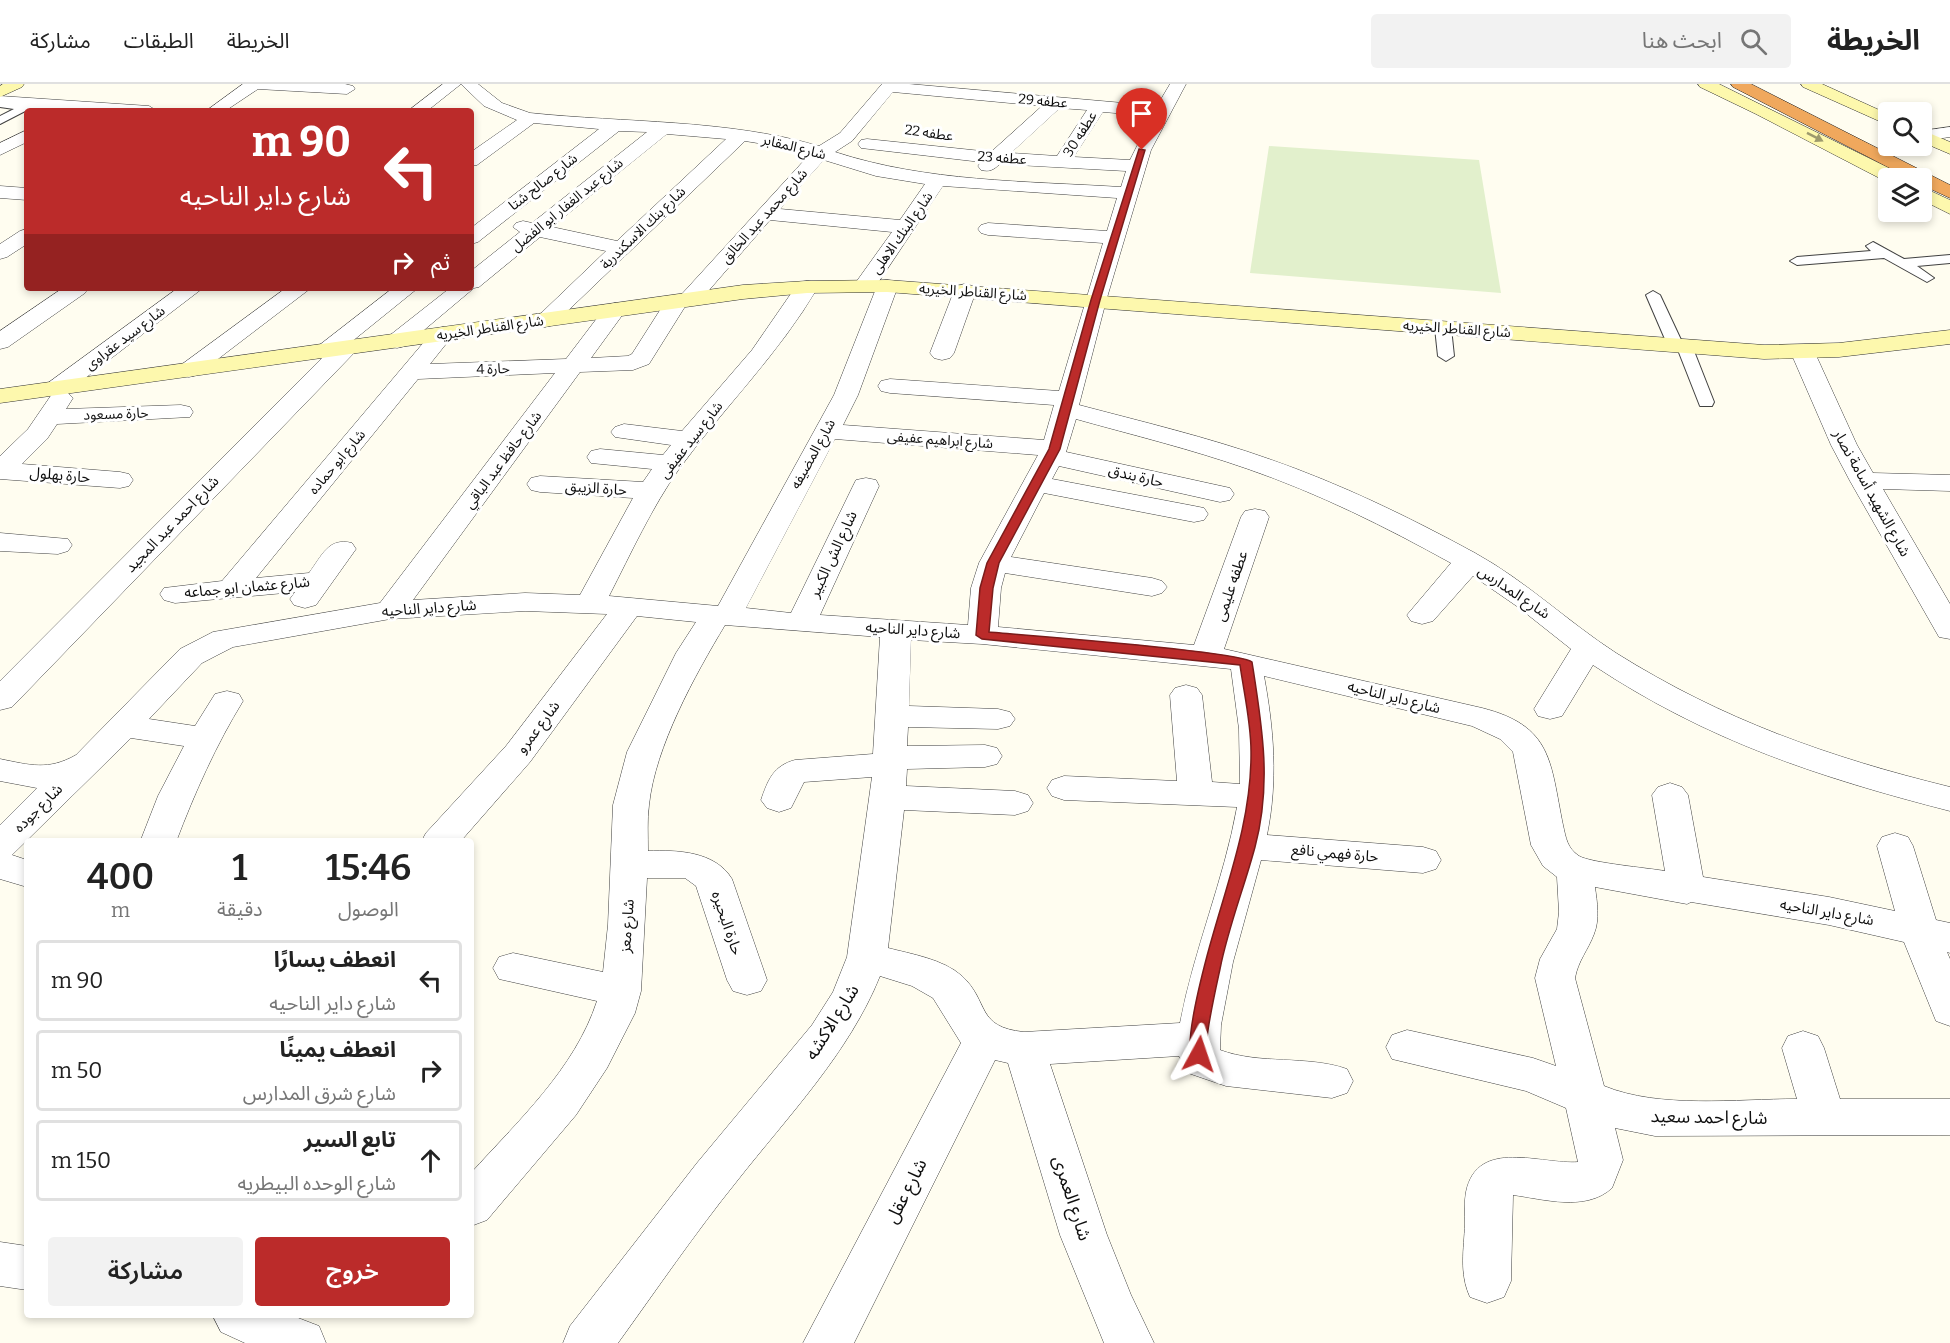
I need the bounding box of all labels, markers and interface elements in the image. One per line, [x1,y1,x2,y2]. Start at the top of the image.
search box [1371,14,1791,68]
text: الخريطة [1827,24,1920,57]
icon: search [1737,25,1770,58]
text: ابحث هنا [1642,27,1722,54]
text: مشاركة [30,28,91,54]
text: الطبقات [124,28,194,54]
text: الخريطة [227,28,290,54]
pin [1116,88,1167,150]
street label: عطفه 29 [1018,90,1068,112]
icon: arrive [1125,97,1158,130]
map controls [1878,102,1932,222]
button: search [1878,102,1932,156]
street label: عطفه 30 [1059,108,1101,160]
text: 90 m [252,117,351,167]
street label: عطفه 22 [904,121,954,145]
street label: شارع المقابر [759,131,828,165]
icon: left [372,132,450,210]
one-way arrow [1807,132,1824,142]
street label: عطفه 23 [977,148,1027,168]
street label: شارع صالح شتا [505,150,582,216]
street label: شارع عبد الغفار ابو الفضل [508,155,628,257]
street label: شارع محمد عبد الخالق [717,165,813,268]
button: layers [1878,168,1932,222]
text: شارع داير الناحيه [180,180,351,212]
street label: شارع بنك الاسكندرية [597,183,691,274]
street label: شارع البنك الاهلى [867,189,938,279]
icon: right [386,246,419,279]
text: ثم [431,249,450,276]
street label: شارع القناطر الخيريه [918,280,1027,306]
street label: شارع سيد عقراوى [82,302,170,375]
street label: شارع القناطر الخيريه [435,312,545,346]
street label: شارع القناطر الخيريه [1402,317,1511,343]
street label: حارة 4 [476,360,510,378]
street label: شارع سيد عفيفى [656,398,728,483]
street label: حارة مسعود [83,404,149,424]
street label: شارع حافظ عبد الباقي [461,408,547,513]
street label: شارع المضيفه [787,416,841,493]
street label: شارع الشهيد أسامة نصار [1826,425,1915,561]
street label: شارع ابو حماده [305,426,371,499]
street label: شارع ابراهيم عفيفى [886,428,994,454]
street label: حارة بندق [1107,461,1165,491]
street label: حارة بهلول [29,463,91,487]
street label: شارع احمد عبد المجيد [121,472,225,578]
street label: حارة الزيبق [564,477,628,500]
street label: شارع الش الكبير [805,508,864,602]
street label: عطفه عليمى [1211,548,1252,624]
street label: شارع المدارس [1473,561,1554,625]
street label: شارع عثمان ابو جماعه [183,573,311,604]
street label: شارع داير الناحيه [381,596,477,623]
street label: شارع داير الناحيه [865,618,961,645]
street label: شارع داير الناحيه [1345,677,1443,720]
street label: شارع عمرو [512,697,566,759]
street label: شارع جوده [10,780,68,838]
street label: حارة فهمي نافع [1290,840,1379,869]
text: 1 [232,846,247,890]
text: 15:46 [325,846,411,890]
text: 400 [87,855,154,899]
street label: حارة البحيره [708,889,746,957]
street label: شارع داير الناحيه [1778,895,1876,932]
text: دقيقة [217,897,263,921]
text: الوصول [338,897,399,921]
text: m [111,898,130,922]
street label: شارع معز [616,898,641,955]
text: انعطف يسارًا [274,946,396,973]
icon: left [414,964,447,997]
text: 90 m [51,967,103,994]
street label: شارع الاكشه [800,980,866,1065]
text: شارع داير الناحيه [269,991,396,1015]
position arrow [1167,1022,1231,1086]
text: انعطف يمينًا [280,1036,396,1063]
icon: right [414,1054,447,1087]
text: 50 m [51,1057,102,1084]
text: شارع شرق المدارس [243,1081,396,1105]
street label: شارع احمد سعيد [1650,1105,1768,1132]
text: تابع السير [304,1126,396,1153]
icon: ahead [414,1144,447,1177]
text: 150 m [51,1147,111,1174]
street label: شارع العمرى [1045,1153,1096,1244]
street label: شارع عقل [880,1155,934,1228]
text: شارع الوحده البيطريه [238,1171,396,1195]
button: مشاركة [48,1237,243,1306]
button: خروج [255,1237,450,1306]

